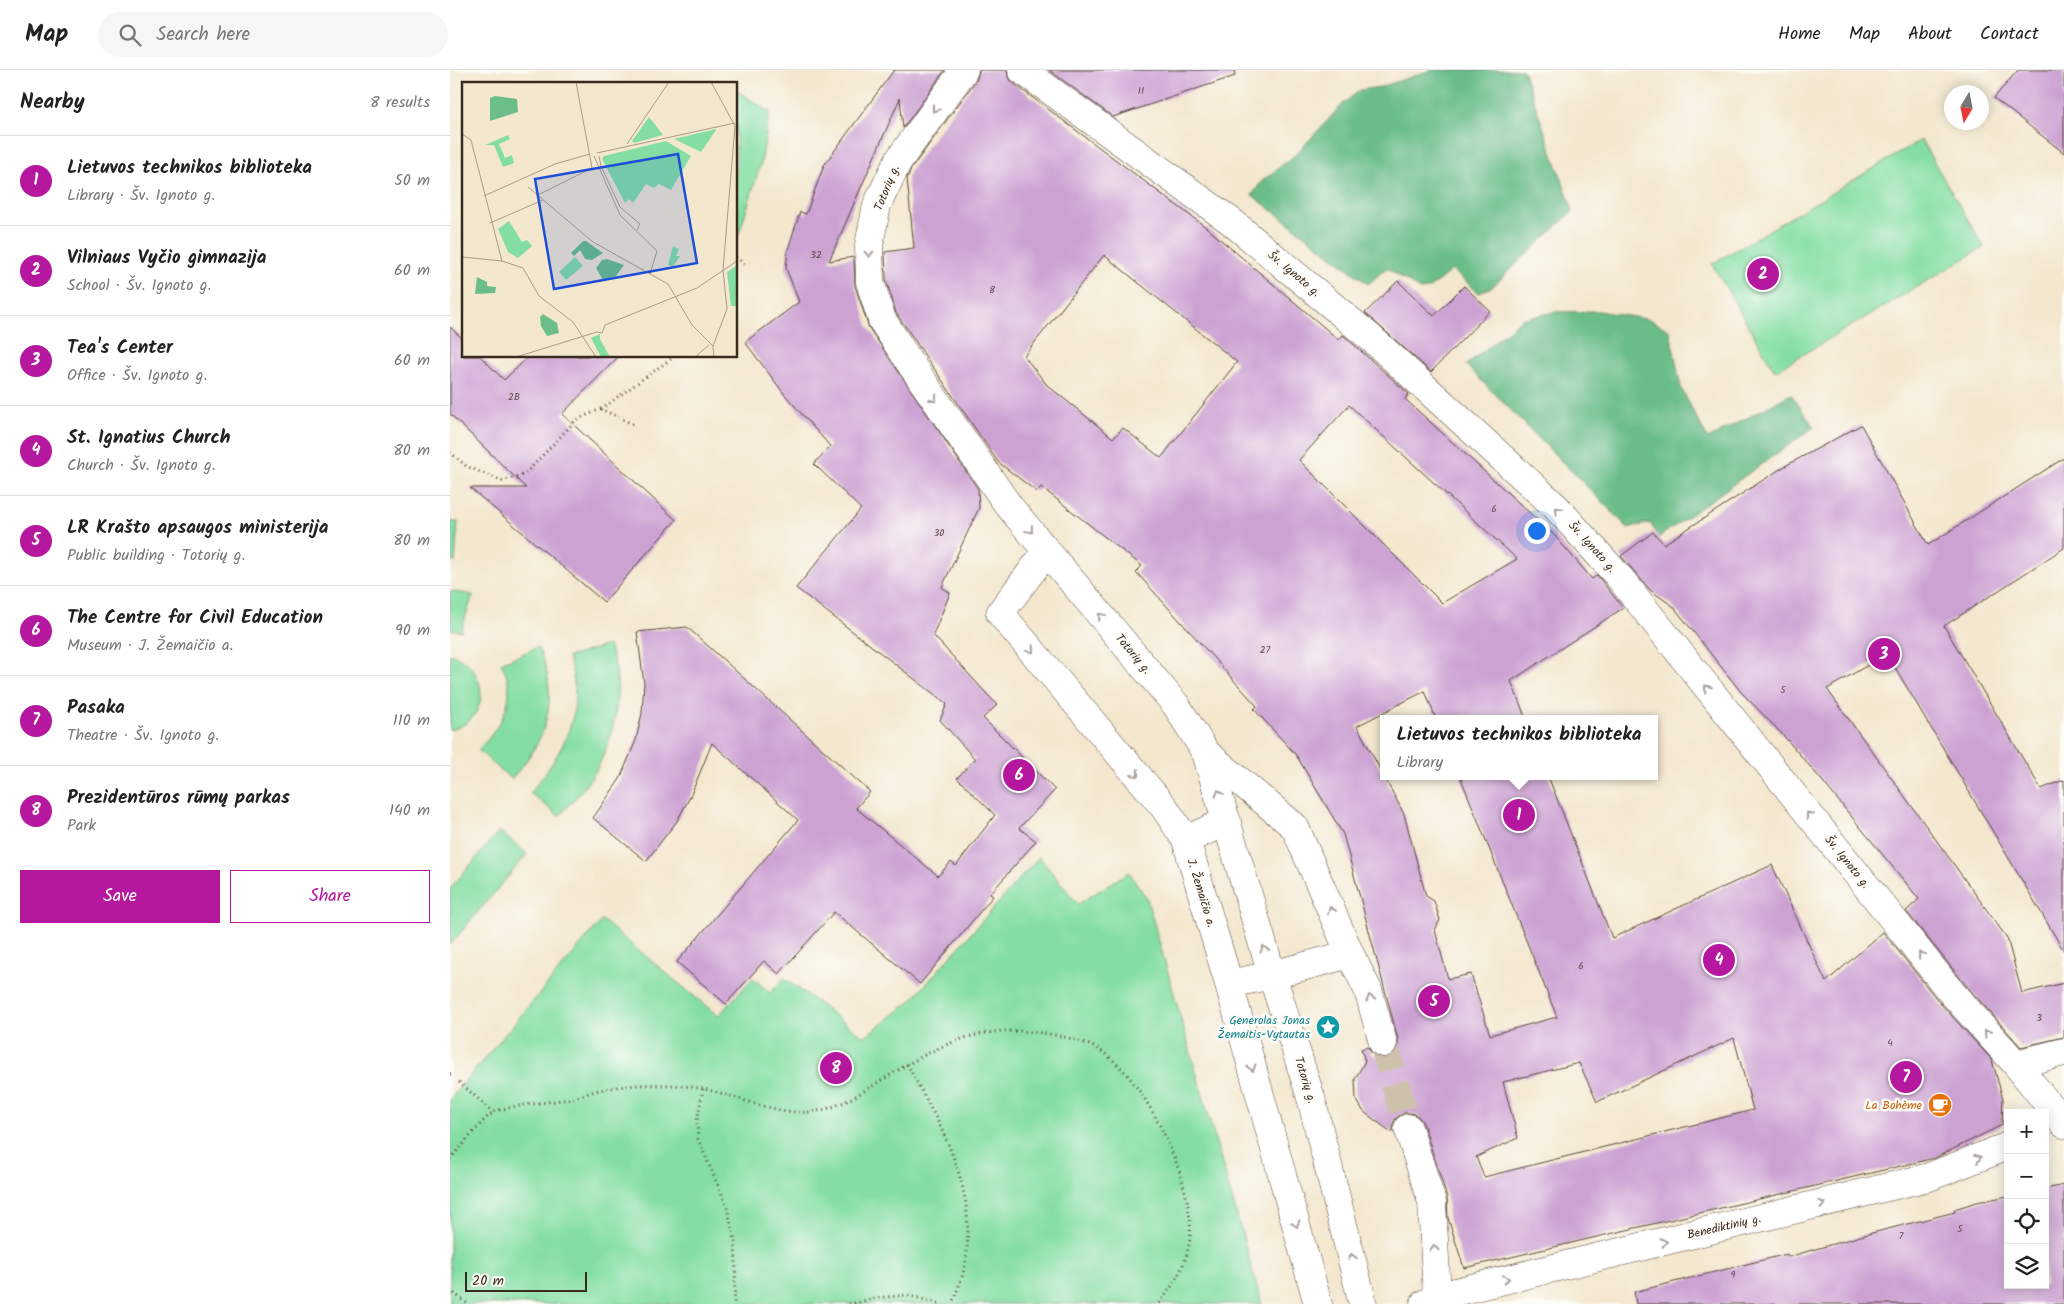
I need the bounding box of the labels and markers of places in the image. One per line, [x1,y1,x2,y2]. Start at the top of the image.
pin: 2 [1747,255,1779,293]
pin: 3 [1868,635,1900,673]
pin: 6 [1003,756,1035,794]
pin: 1 [1503,796,1535,834]
pin: 4 [1703,941,1735,979]
pin: 5 [1418,982,1450,1020]
place label: Generolas Jonas Žemaitis-Vytautas [1218,1011,1310,1044]
place icon: Generolas Jonas Žemaitis-Vytautas [1315,1014,1341,1040]
pin: 8 [820,1049,852,1087]
pin: 7 [1890,1058,1922,1096]
cafe icon: La Bohème [1927,1092,1953,1118]
place label: La Bohème [1865,1096,1923,1115]

